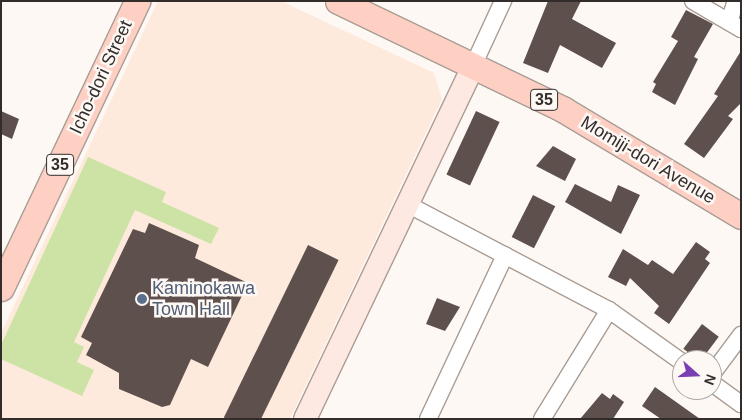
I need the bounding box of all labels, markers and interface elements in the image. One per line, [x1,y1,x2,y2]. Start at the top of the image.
street label: Icho-dori Street [65,17,137,137]
road number: 35 [529,86,559,114]
street label: Momiji-dori Avenue [577,111,719,209]
road number: 35 [45,152,75,178]
place label: Kaminokawa Town Hall [152,278,255,320]
marker: Kaminokawa Town Hall [136,293,148,305]
north arrow [672,350,722,400]
text: N [701,372,719,387]

